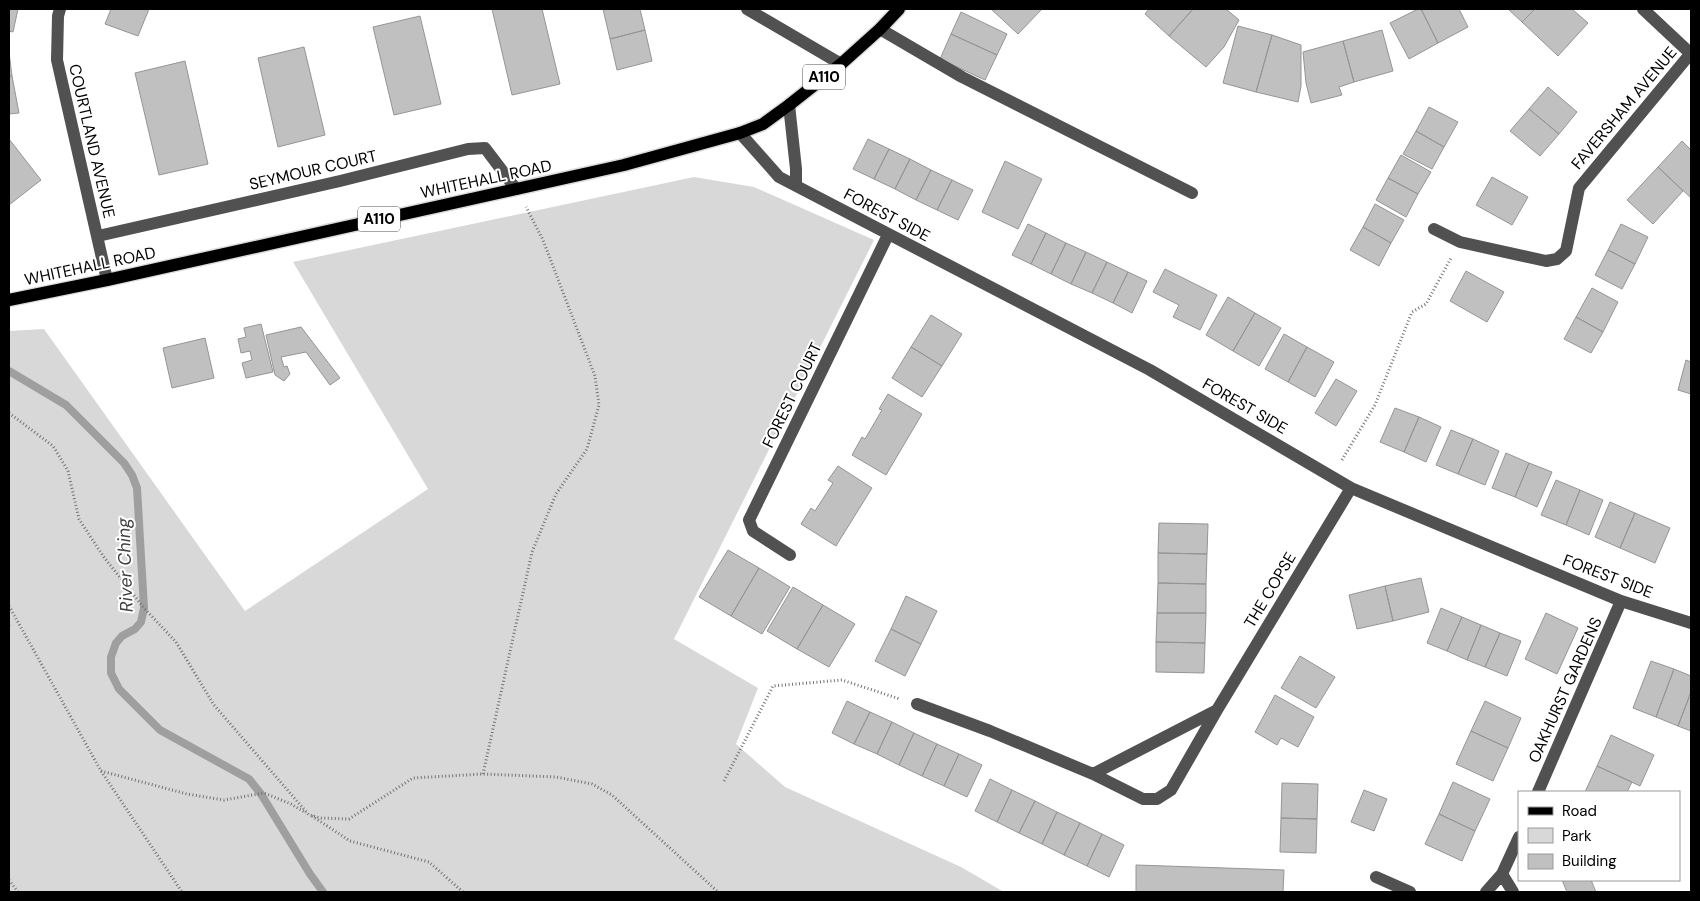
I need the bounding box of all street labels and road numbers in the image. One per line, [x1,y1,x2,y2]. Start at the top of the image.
street label: FAVERSHAM AVENUE [1567,42,1681,174]
street label: COURTLAND AVENUE [64,62,120,220]
road number: A110 [803,64,845,90]
street label: SEYMOUR COURT [247,145,379,195]
street label: WHITEHALL ROAD [419,155,553,203]
street label: FOREST SIDE [840,183,934,247]
road number: A110 [358,206,400,232]
street label: WHITEHALL ROAD [23,242,157,290]
street label: FOREST COURT [757,339,827,451]
street label: FOREST SIDE [1199,373,1291,439]
street label: THE COPSE [1239,548,1301,632]
street label: FOREST SIDE [1560,549,1656,603]
street label: OAKHURST GARDENS [1523,614,1607,766]

